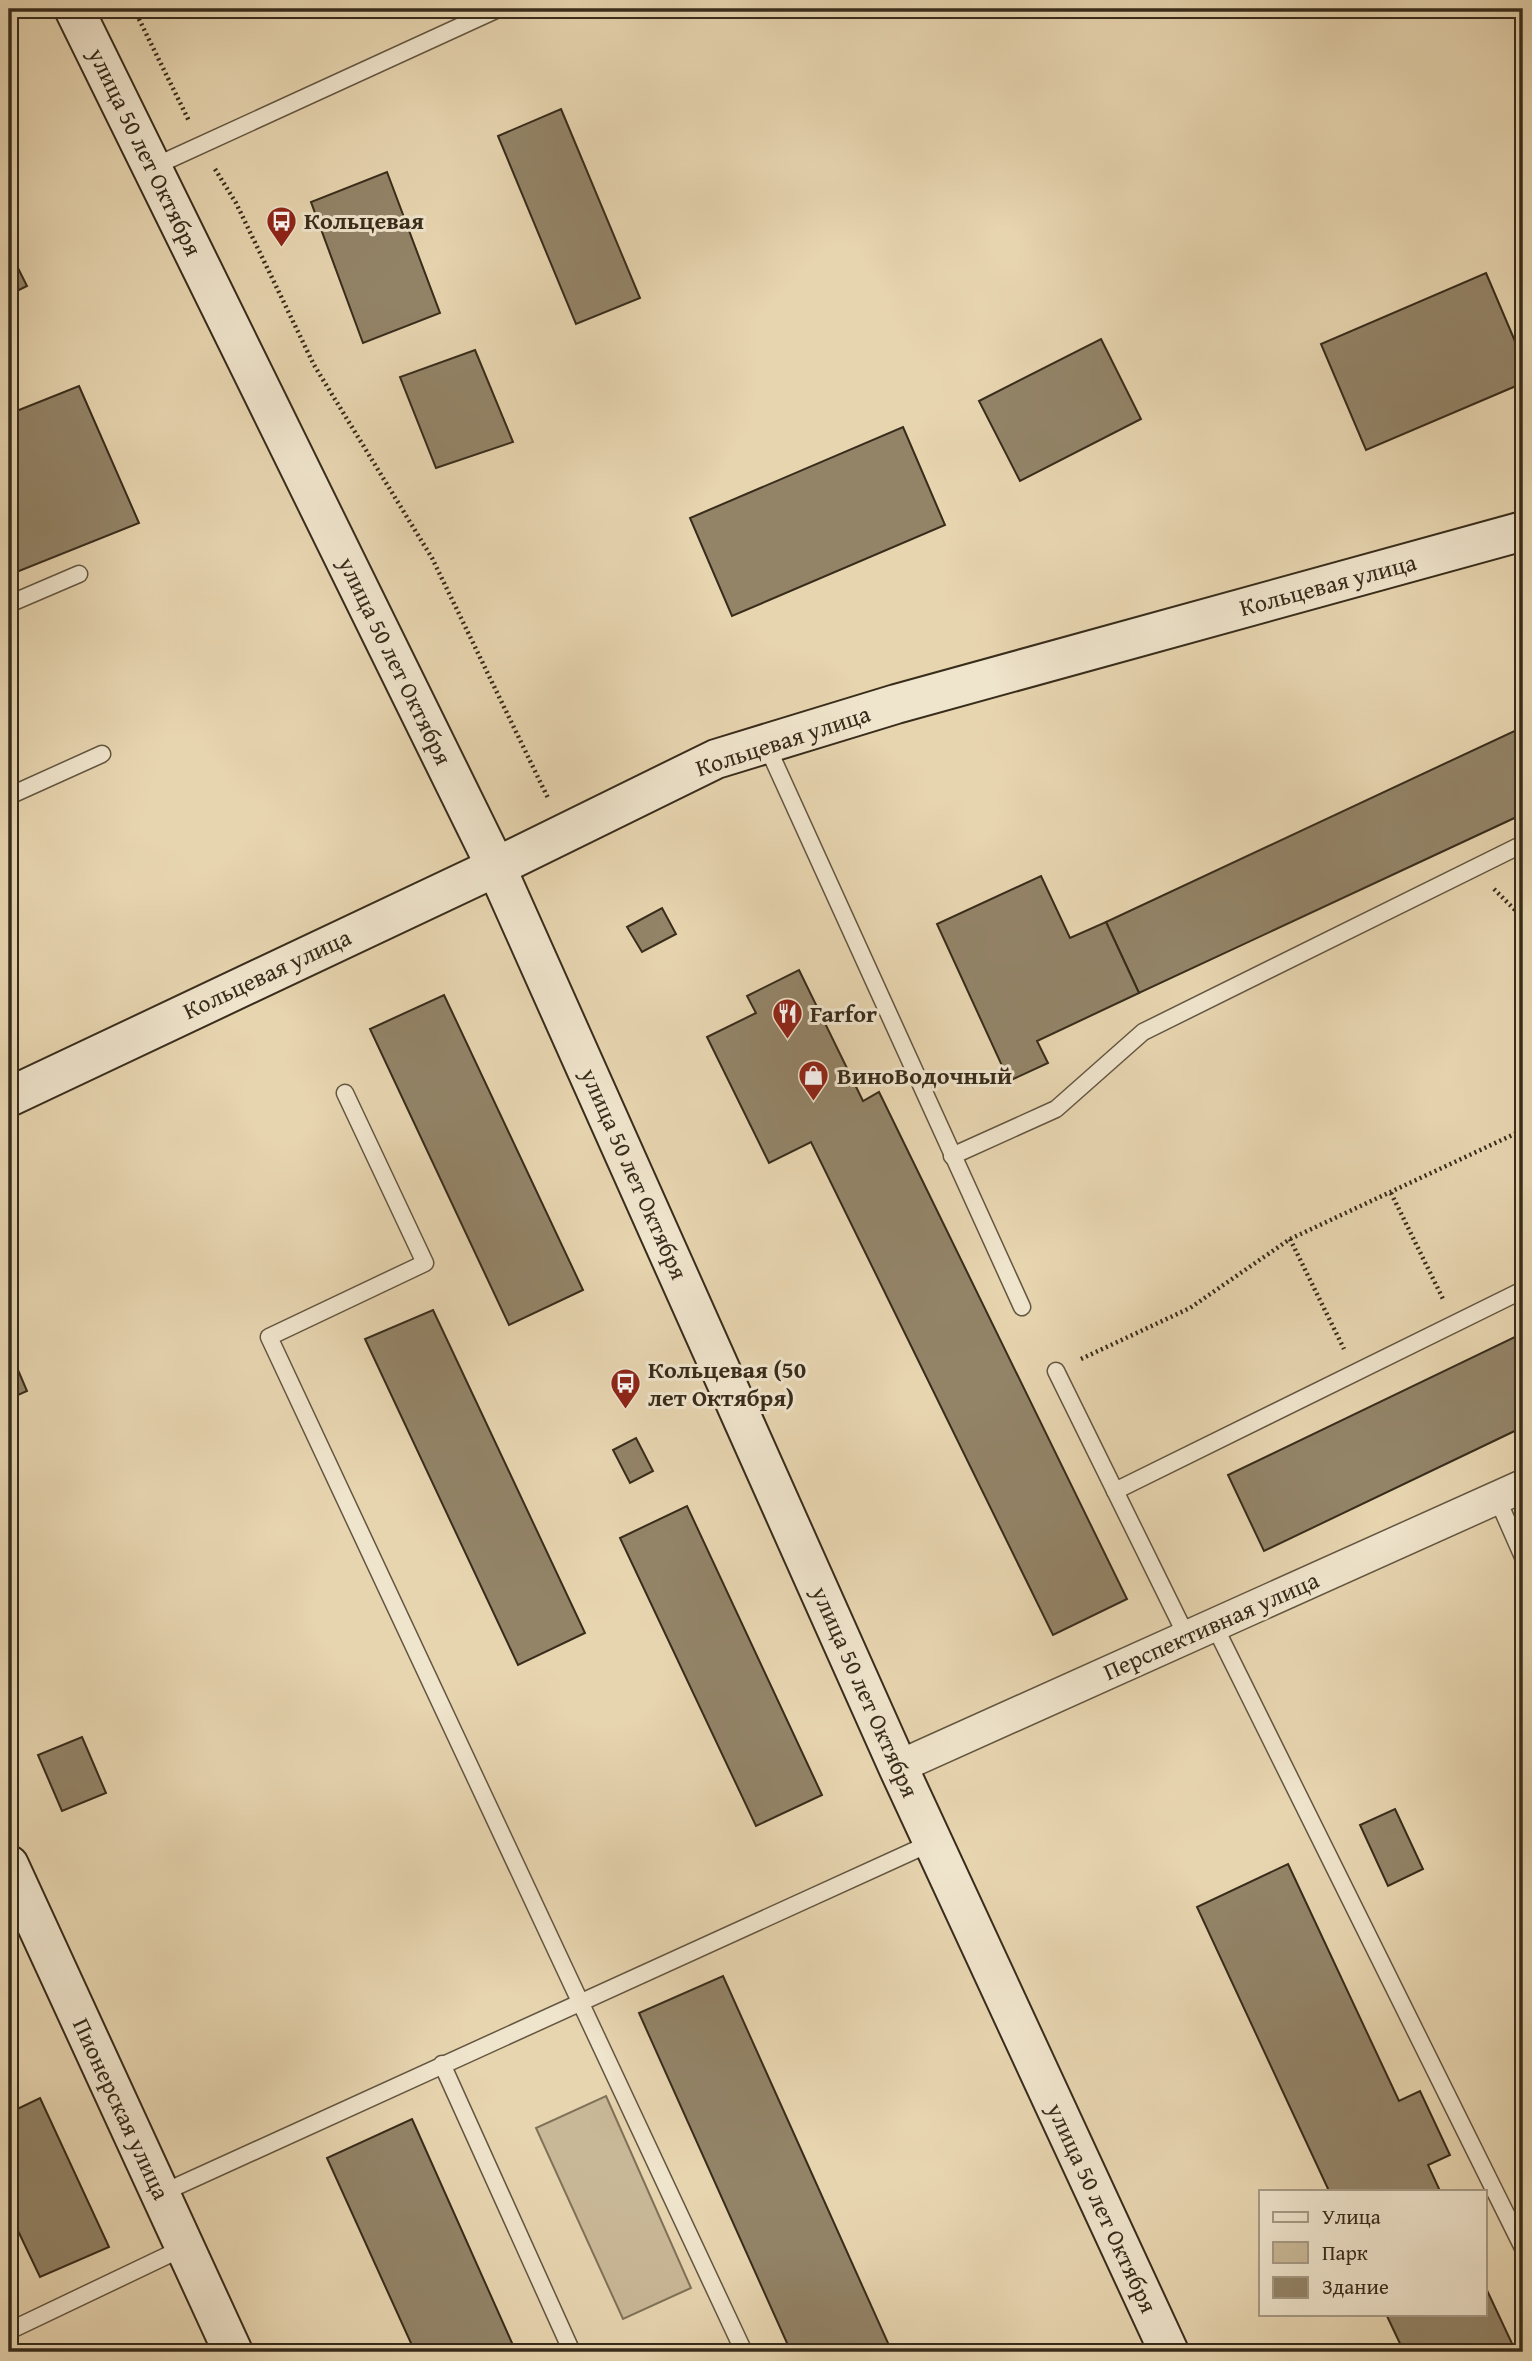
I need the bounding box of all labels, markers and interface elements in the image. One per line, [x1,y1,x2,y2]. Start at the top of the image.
street label: улица 50 лет Октября [79,41,211,262]
place label: Кольцевая [304,203,424,238]
bus stop icon: Кольцевая [264,204,298,248]
street label: Кольцевая улица [1236,544,1421,625]
street label: улица 50 лет Октября [329,550,461,771]
street label: Кольцевая улица [691,696,875,785]
street label: Кольцевая улица [177,919,357,1028]
place label: Farfor [810,996,877,1031]
restaurant icon: Farfor [770,997,804,1041]
place label: ВиноВодочный [837,1058,1012,1093]
shop icon: ВиноВодочный [797,1059,831,1103]
street label: улица 50 лет Октября [572,1062,697,1285]
place label: Кольцевая (50 лет Октября) [648,1352,806,1415]
bus stop icon: Кольцевая (50 лет Октября) [608,1367,642,1411]
street label: Перспективная улица [1097,1562,1325,1689]
street label: улица 50 лет Октября [803,1580,928,1803]
street label: Пионерская улица [64,2012,179,2206]
street label: улица 50 лет Октября [1038,2096,1167,2319]
legend [1259,2190,1486,2316]
text: Улица [1322,2201,1381,2232]
text: Парк [1322,2237,1368,2268]
text: Здание [1322,2271,1389,2302]

